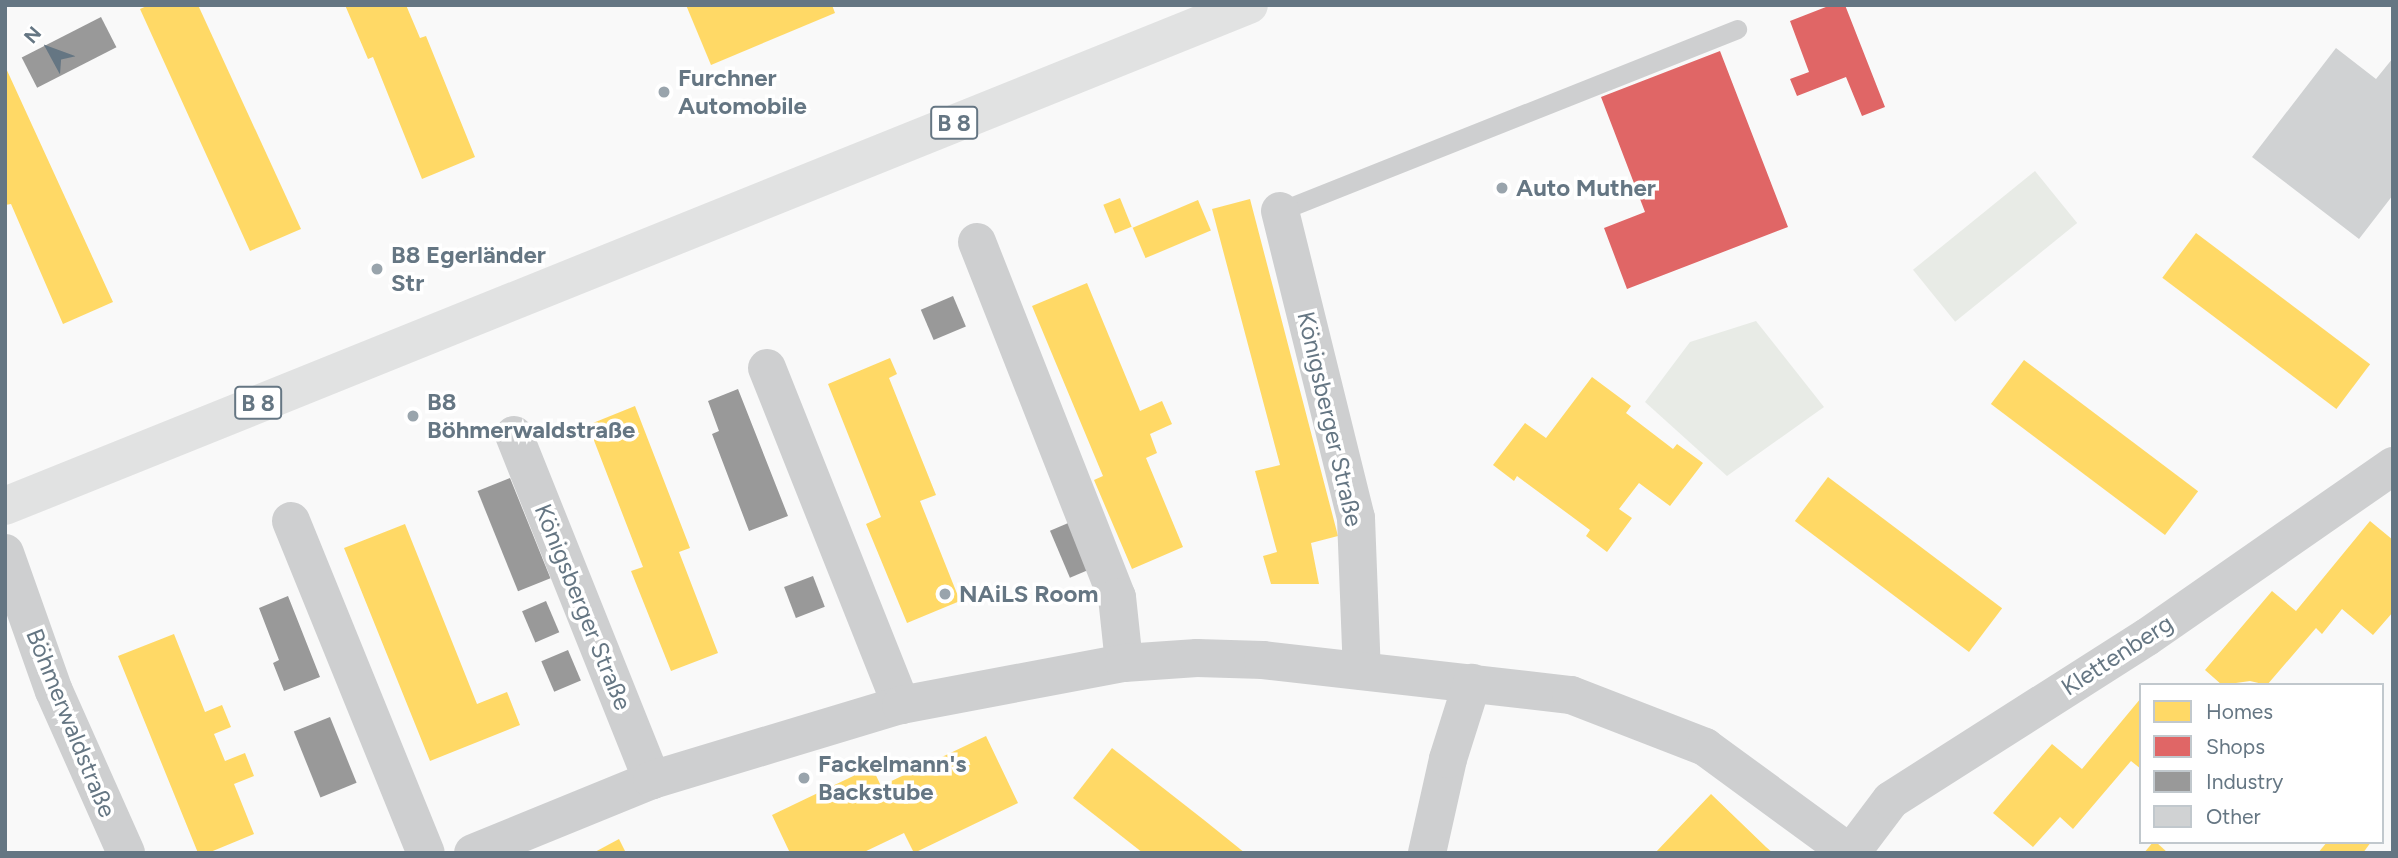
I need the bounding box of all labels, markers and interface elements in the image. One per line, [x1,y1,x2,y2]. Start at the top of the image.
north arrow [14,14,84,84]
text: N [19,22,46,48]
place label: Furchner Automobile [678,64,807,120]
marker: Furchner Automobile [656,84,672,100]
road number: B 8 [930,104,978,142]
place label: Auto Muther [1516,174,1656,202]
marker: Auto Muther [1494,180,1510,196]
place label: B8 Egerländer Str [391,241,546,297]
marker: B8 Egerländer Str [369,261,385,277]
street label: Königsberger Straße [1291,309,1369,529]
road number: B 8 [233,384,282,422]
place label: B8 Böhmerwaldstraße [427,388,635,444]
marker: B8 Böhmerwaldstraße [405,408,421,424]
street label: Königsberger Straße [528,500,638,714]
place label: NAiLS Room [959,580,1098,608]
marker: NAiLS Room [937,586,953,602]
street label: Klettenberg [2056,608,2178,702]
street label: Böhmerwaldstraße [20,624,122,822]
legend [2139,683,2384,844]
text: Homes [2206,699,2273,724]
text: Shops [2206,734,2265,759]
place label: Fackelmann's Backstube [818,750,967,806]
text: Industry [2206,769,2283,794]
marker: Fackelmann's Backstube [796,770,812,786]
text: Other [2206,804,2261,829]

